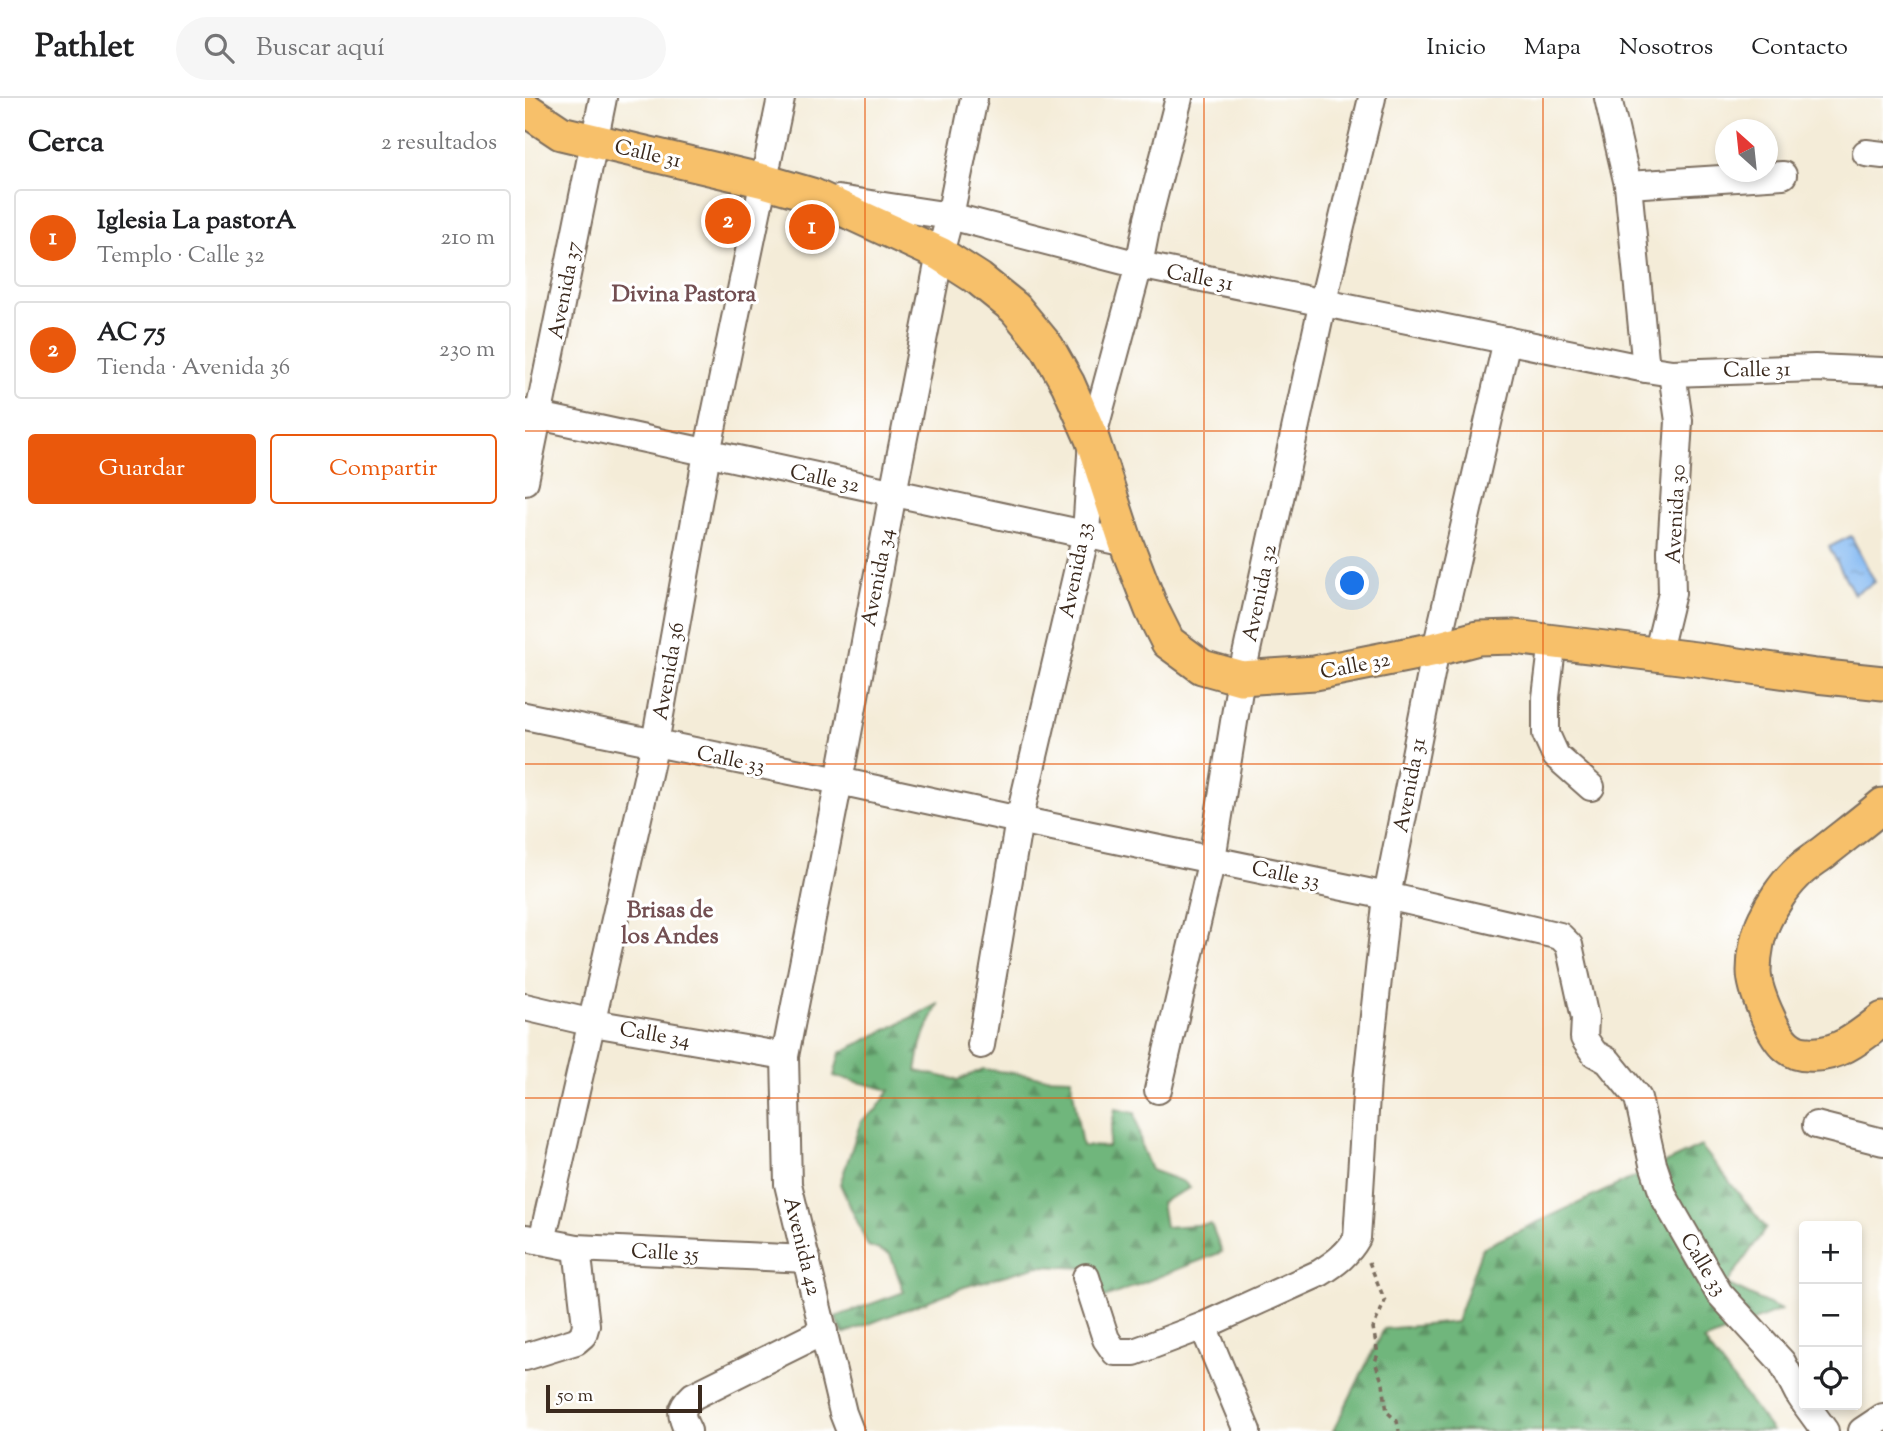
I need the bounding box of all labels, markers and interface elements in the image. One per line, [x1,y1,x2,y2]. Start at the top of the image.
search box [176,17,666,80]
text: Pathlet [35,24,134,72]
icon: search [200,29,238,67]
text: Buscar aquí [256,30,385,67]
text: Inicio [1426,31,1486,65]
text: Mapa [1524,31,1581,65]
text: Nosotros [1619,31,1713,65]
text: Contacto [1751,31,1848,65]
north arrow [1715,119,1778,182]
text: Cerca [28,122,104,165]
text: 2 resultados [381,127,497,160]
street label: Calle 31 [611,133,684,177]
pin: 2 [705,195,751,247]
pin: 1 [789,201,835,253]
text: Iglesia La pastorA [97,203,296,240]
text: 1 [49,222,57,255]
text: 210 m [441,222,495,255]
street label: Avenida 37 [542,238,590,342]
text: Templo · Calle 32 [97,240,265,273]
street label: Calle 31 [1164,258,1236,300]
district label: Divina Pastora [612,279,757,312]
text: AC 75 [97,315,165,352]
text: 2 [48,334,58,367]
text: 230 m [439,334,495,367]
text: Tienda · Avenida 36 [97,352,290,385]
street label: Calle 31 [1723,355,1791,387]
button: Guardar [28,434,256,504]
button: Compartir [270,434,497,504]
street label: Calle 32 [787,458,862,502]
street label: Avenida 30 [1659,463,1695,565]
street label: Avenida 33 [1053,520,1101,621]
street label: Avenida 34 [855,526,903,629]
street label: Avenida 32 [1236,542,1286,645]
your location [1335,566,1369,600]
street label: Avenida 36 [647,620,693,723]
street label: Calle 32 [1318,645,1393,688]
street label: Avenida 31 [1387,735,1435,835]
street label: Calle 33 [694,739,767,783]
street label: Calle 33 [1249,854,1322,898]
district label: Brisas de los Andes [621,895,719,954]
street label: Calle 34 [617,1015,692,1057]
street label: Avenida 42 [774,1194,828,1299]
map controls [1799,1221,1862,1410]
button: + [1799,1221,1862,1284]
street label: Calle 33 [1672,1228,1733,1302]
street label: Calle 35 [630,1237,700,1271]
button: − [1799,1284,1862,1347]
button: locate [1799,1347,1862,1410]
scale bar [546,1382,702,1414]
text: 50 m [557,1383,593,1410]

